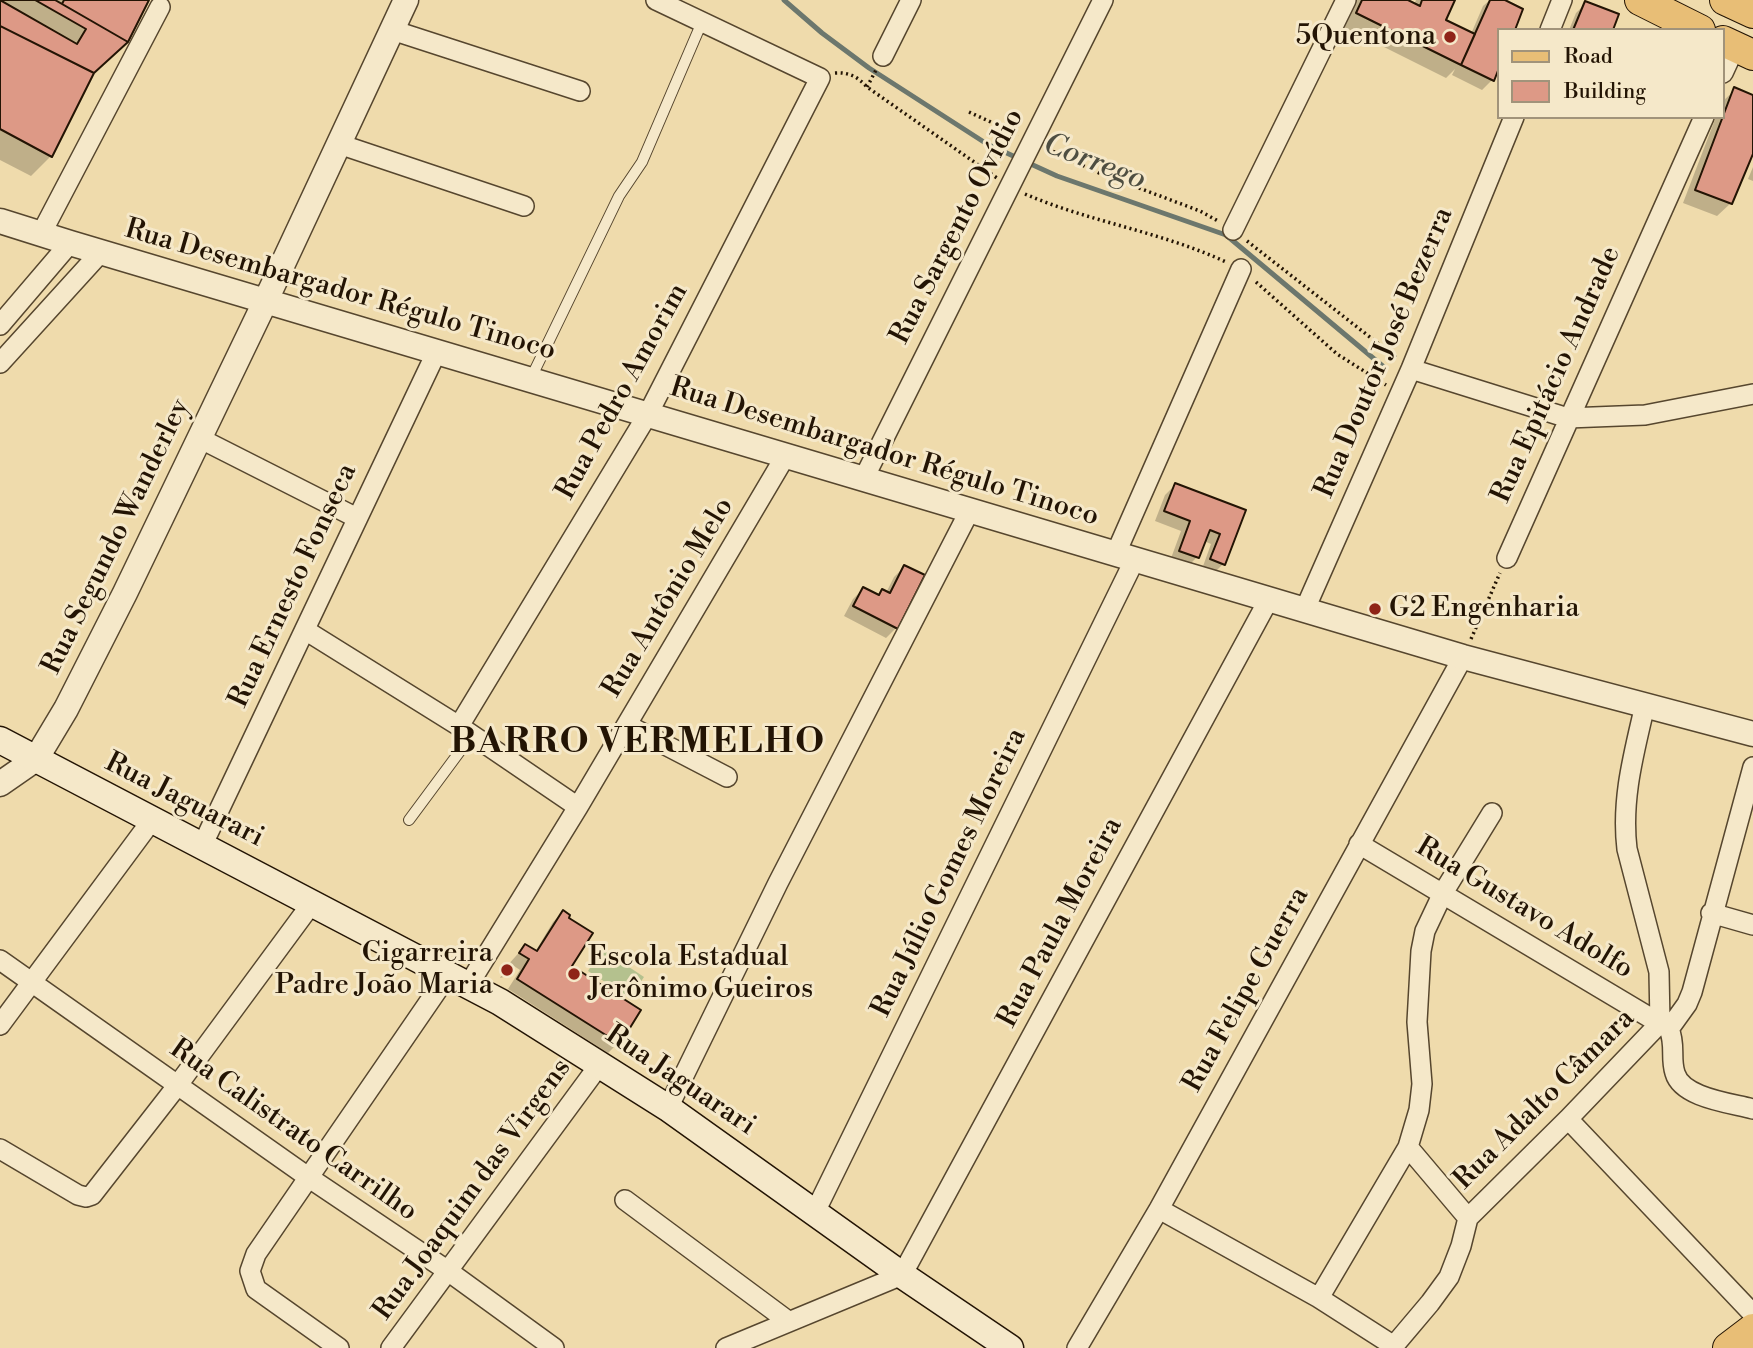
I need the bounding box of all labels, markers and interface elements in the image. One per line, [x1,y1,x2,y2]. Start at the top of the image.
place label: 5Quentona [1296,20,1436,54]
legend [1498,28,1725,119]
marker: 5Quentona [1442,29,1458,45]
text: Road [1564,44,1613,70]
text: Building [1564,79,1646,105]
street label: Rua Sargento Ovídio [884,104,1032,350]
water label: Corrego [1038,127,1150,199]
street label: Rua Doutor José Bezerra [1309,203,1461,503]
street label: Rua Desembargador Régulo Tinoco [121,213,559,369]
street label: Rua Epitácio Andrade [1485,242,1629,508]
street label: Rua Pedro Amorim [550,278,696,506]
street label: Rua Desembargador Régulo Tinoco [665,372,1103,534]
street label: Rua Segundo Wanderley [36,394,198,680]
street label: Rua Ernesto Fonseca [223,459,365,713]
street label: Rua Antônio Melo [596,492,742,704]
place label: G2 Engenharia [1389,592,1579,626]
marker: G2 Engenharia [1367,601,1383,617]
district label: BARRO VERMELHO [452,723,824,765]
street label: Rua Júlio Gomes Moreira [865,723,1035,1023]
street label: Rua Jaguarari [99,747,269,855]
street label: Rua Paula Moreira [991,812,1131,1034]
street label: Rua Gustavo Adolfo [1409,831,1639,987]
street label: Rua Felipe Guerra [1177,882,1317,1098]
place label: Cigarreira Padre João Maria [275,937,493,1003]
place label: Escola Estadual Jerônimo Gueiros [588,941,813,1007]
marker: Cigarreira Padre João Maria [499,962,515,978]
marker: Escola Estadual Jerônimo Gueiros [566,966,582,982]
street label: Rua Adalto Câmara [1448,1003,1642,1197]
street label: Rua Jaguarari [598,1018,762,1144]
street label: Rua Calistrato Carrilho [163,1033,423,1229]
street label: Rua Joaquim das Virgens [367,1053,579,1327]

